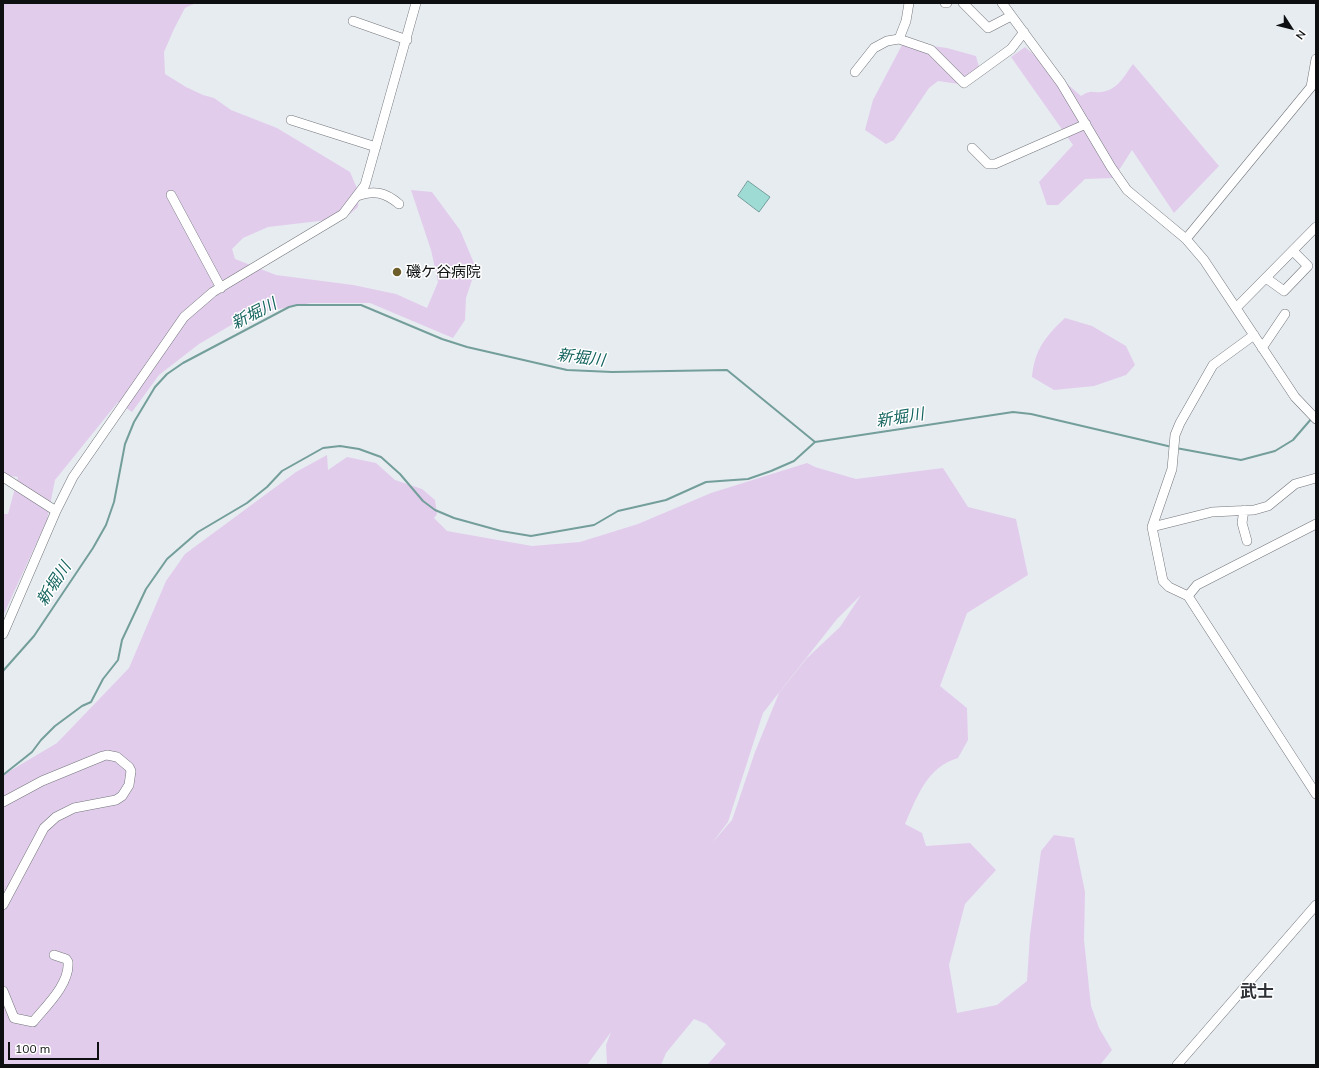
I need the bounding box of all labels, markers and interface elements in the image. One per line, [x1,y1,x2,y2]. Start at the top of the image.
north arrow [1271,8,1311,48]
text: N [1293,28,1309,43]
place label: 磯ケ谷病院 [406,263,481,281]
marker: 磯ケ谷病院 [391,266,403,278]
water label: 新堀川 [228,295,280,333]
water label: 新堀川 [556,346,606,370]
water label: 新堀川 [875,405,925,431]
water label: 新堀川 [33,559,75,609]
district label: 武士 [1240,982,1274,1002]
scale bar [10,1034,101,1060]
text: 100 m [15,1041,50,1056]

